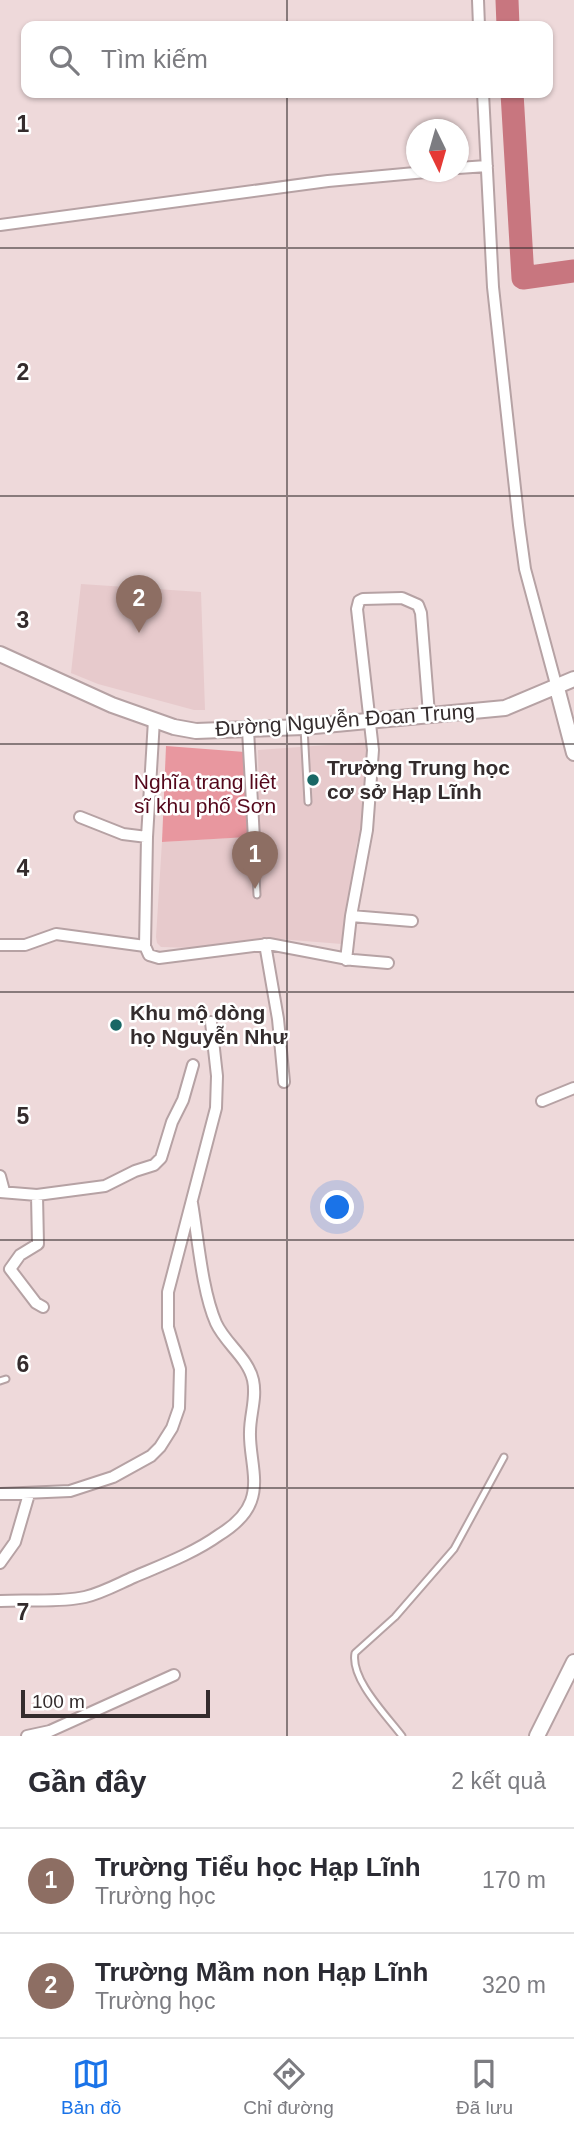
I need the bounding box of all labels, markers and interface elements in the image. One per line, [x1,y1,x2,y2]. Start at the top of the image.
search box [21,21,553,98]
icon: search [45,41,83,79]
text: Tìm kiếm [101,44,208,74]
text: 1 [17,111,30,137]
north arrow [406,119,469,182]
text: 2 [17,359,29,385]
pin: 2 [116,575,162,633]
text: 3 [17,607,29,633]
street label: Đường Nguyễn Đoan Trung [214,699,476,740]
place label: Trường Trung học cơ sở Hạp Lĩnh [327,756,510,803]
park label: Nghĩa trang liệt sĩ khu phố Sơn [134,770,276,817]
marker: Trường Trung học cơ sở Hạp Lĩnh [305,772,321,788]
pin: 1 [232,831,278,889]
text: 4 [17,855,30,881]
place label: Khu mộ dòng họ Nguyễn Như [130,1001,288,1048]
marker: Khu mộ dòng họ Nguyễn Như [108,1017,124,1033]
text: 5 [17,1103,30,1129]
your location [320,1190,354,1224]
text: 6 [17,1351,29,1377]
text: 7 [17,1599,29,1625]
scale bar [21,1687,210,1719]
text: 100 m [32,1691,85,1712]
text: Gần đây [28,1765,146,1798]
text: 2 kết quả [451,1768,546,1794]
text: Trường Tiểu học Hạp Lĩnh [95,1852,421,1882]
text: 1 [45,1867,57,1893]
text: 170 m [482,1867,546,1893]
text: Trường học [95,1883,215,1909]
text: Trường Mầm non Hạp Lĩnh [95,1957,428,1987]
text: 2 [45,1972,57,1998]
text: 320 m [482,1972,546,1998]
text: Trường học [95,1988,215,2014]
tab: Bản đồ [61,2055,121,2119]
tab: Chỉ đường [243,2055,334,2119]
tab: Đã lưu [456,2055,513,2119]

